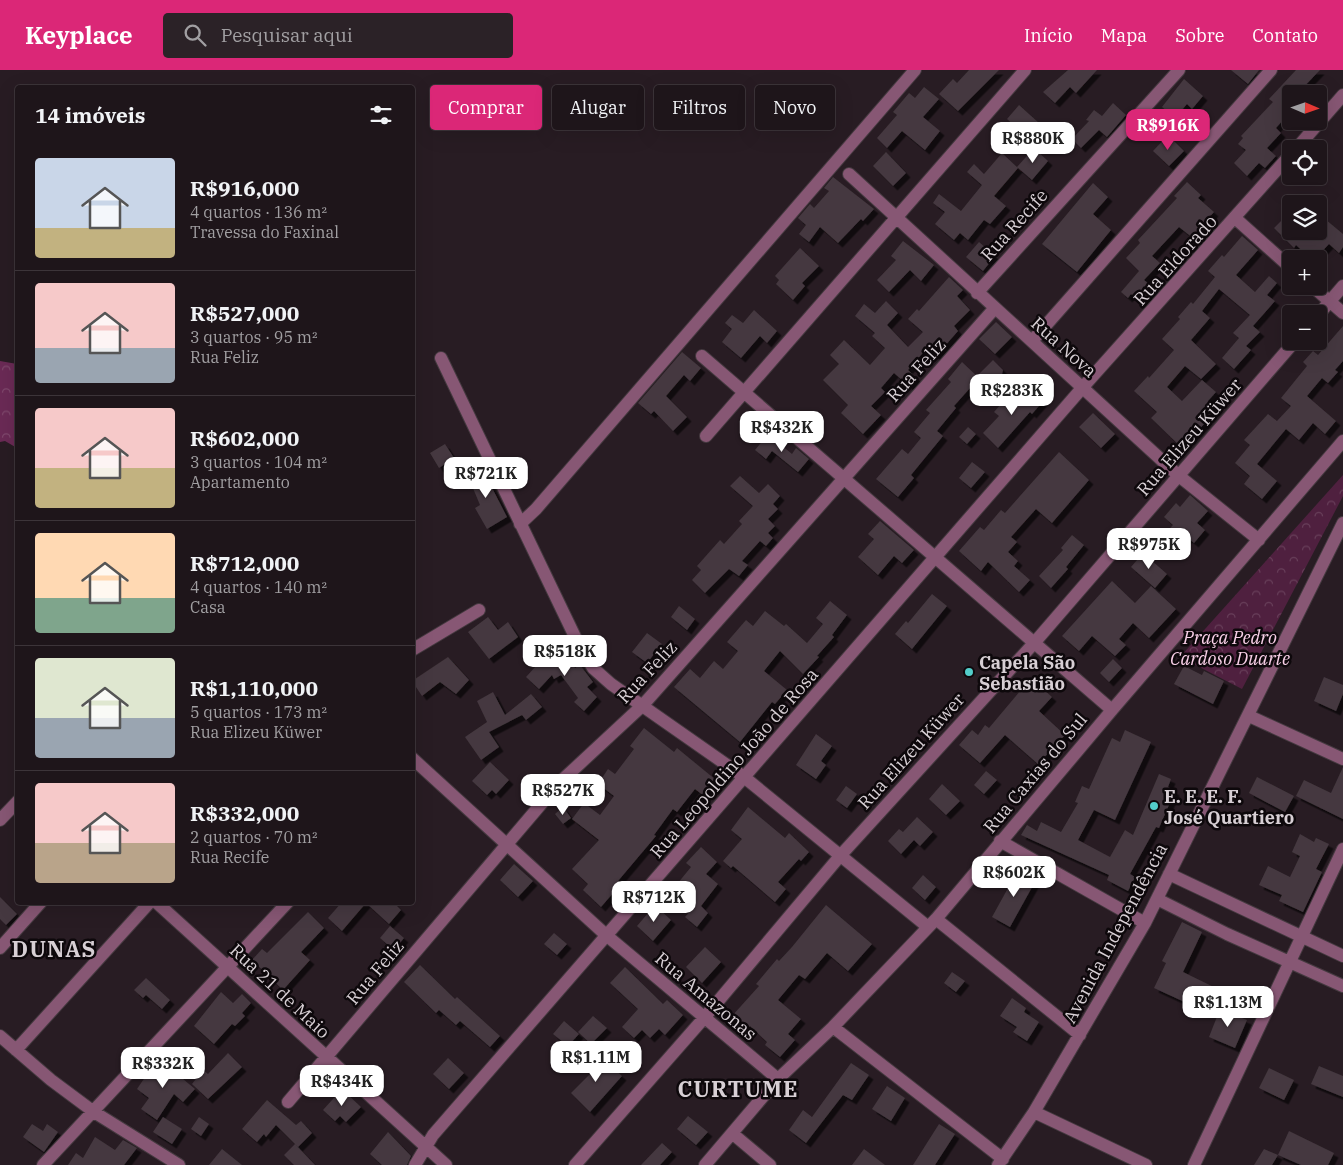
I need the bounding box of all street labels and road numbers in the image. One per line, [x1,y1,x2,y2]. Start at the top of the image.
street label: Rua Recife [976,184,1052,266]
street label: Rua Eldorado [1128,210,1222,310]
street label: Rua Nova [1026,312,1102,383]
street label: Rua Feliz [882,333,950,407]
street label: Rua Elizeu Küwer [1132,373,1246,501]
street label: Rua Feliz [612,636,682,708]
street label: Rua Leopoldino João de Rosa [645,663,823,863]
street label: Rua Elizeu Küwer [853,688,969,814]
street label: Rua Caxias do Sul [978,708,1092,838]
street label: Avenida Independência [1058,839,1172,1027]
street label: Rua Feliz [341,935,409,1009]
street label: Rua 21 de Maio [225,939,335,1043]
street label: Rua Amazonas [650,947,762,1045]

